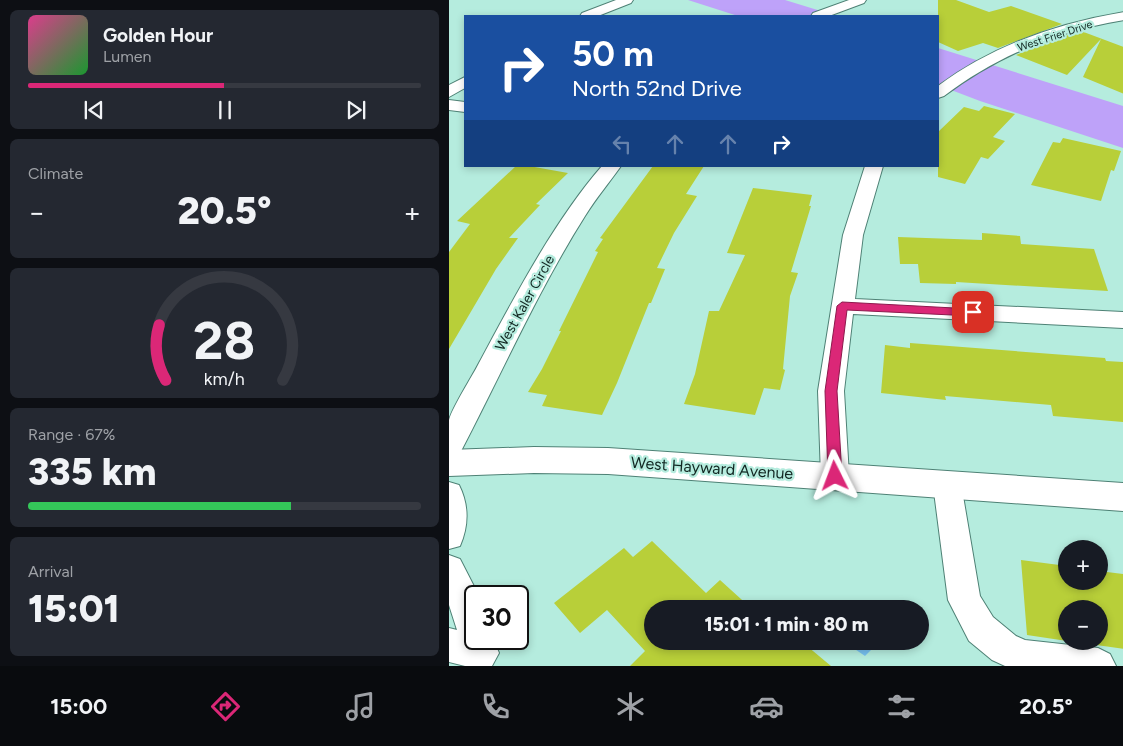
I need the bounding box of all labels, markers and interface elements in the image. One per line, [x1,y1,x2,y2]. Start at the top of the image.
street label: West Frier Drive [1016,18,1094,54]
text: Golden Hour [103,24,213,47]
text: 50 m [572,33,654,75]
icon: right [489,35,554,100]
text: Lumen [103,47,152,66]
text: North 52nd Drive [572,75,742,102]
icon: previous [80,96,108,124]
icon: pause [211,96,239,124]
icon: next [342,96,370,124]
icon: left [608,130,636,158]
icon: ahead [661,130,689,158]
icon: ahead [714,130,742,158]
icon: right [767,130,795,158]
text: Climate [28,164,83,183]
text: 20.5° [177,188,272,234]
text: − [28,195,45,229]
text: + [404,195,421,229]
street label: West Kaler Circle [492,252,558,354]
pin [952,291,994,333]
icon: arrive [959,298,987,326]
text: 28 [194,310,255,372]
text: km/h [204,368,245,389]
text: Range · 67% [28,425,115,444]
text: 335 km [28,449,157,495]
position arrow [808,449,860,501]
street label: West Hayward Avenue [630,453,794,483]
map controls [1058,540,1108,650]
button: + [1058,540,1108,590]
text: Arrival [28,562,73,581]
speed limit sign: 30 [464,585,529,650]
text: 15:01 [28,586,120,632]
button: − [1058,600,1108,650]
text: 15:01 · 1 min · 80 m [704,613,869,636]
icon: directions [208,689,243,724]
icon: music [343,689,378,724]
icon: phone [478,689,513,724]
icon: climate [613,689,648,724]
icon: car [749,689,784,724]
icon: filters [884,689,919,724]
text: 15:00 [50,693,107,720]
text: 20.5° [1019,693,1073,720]

